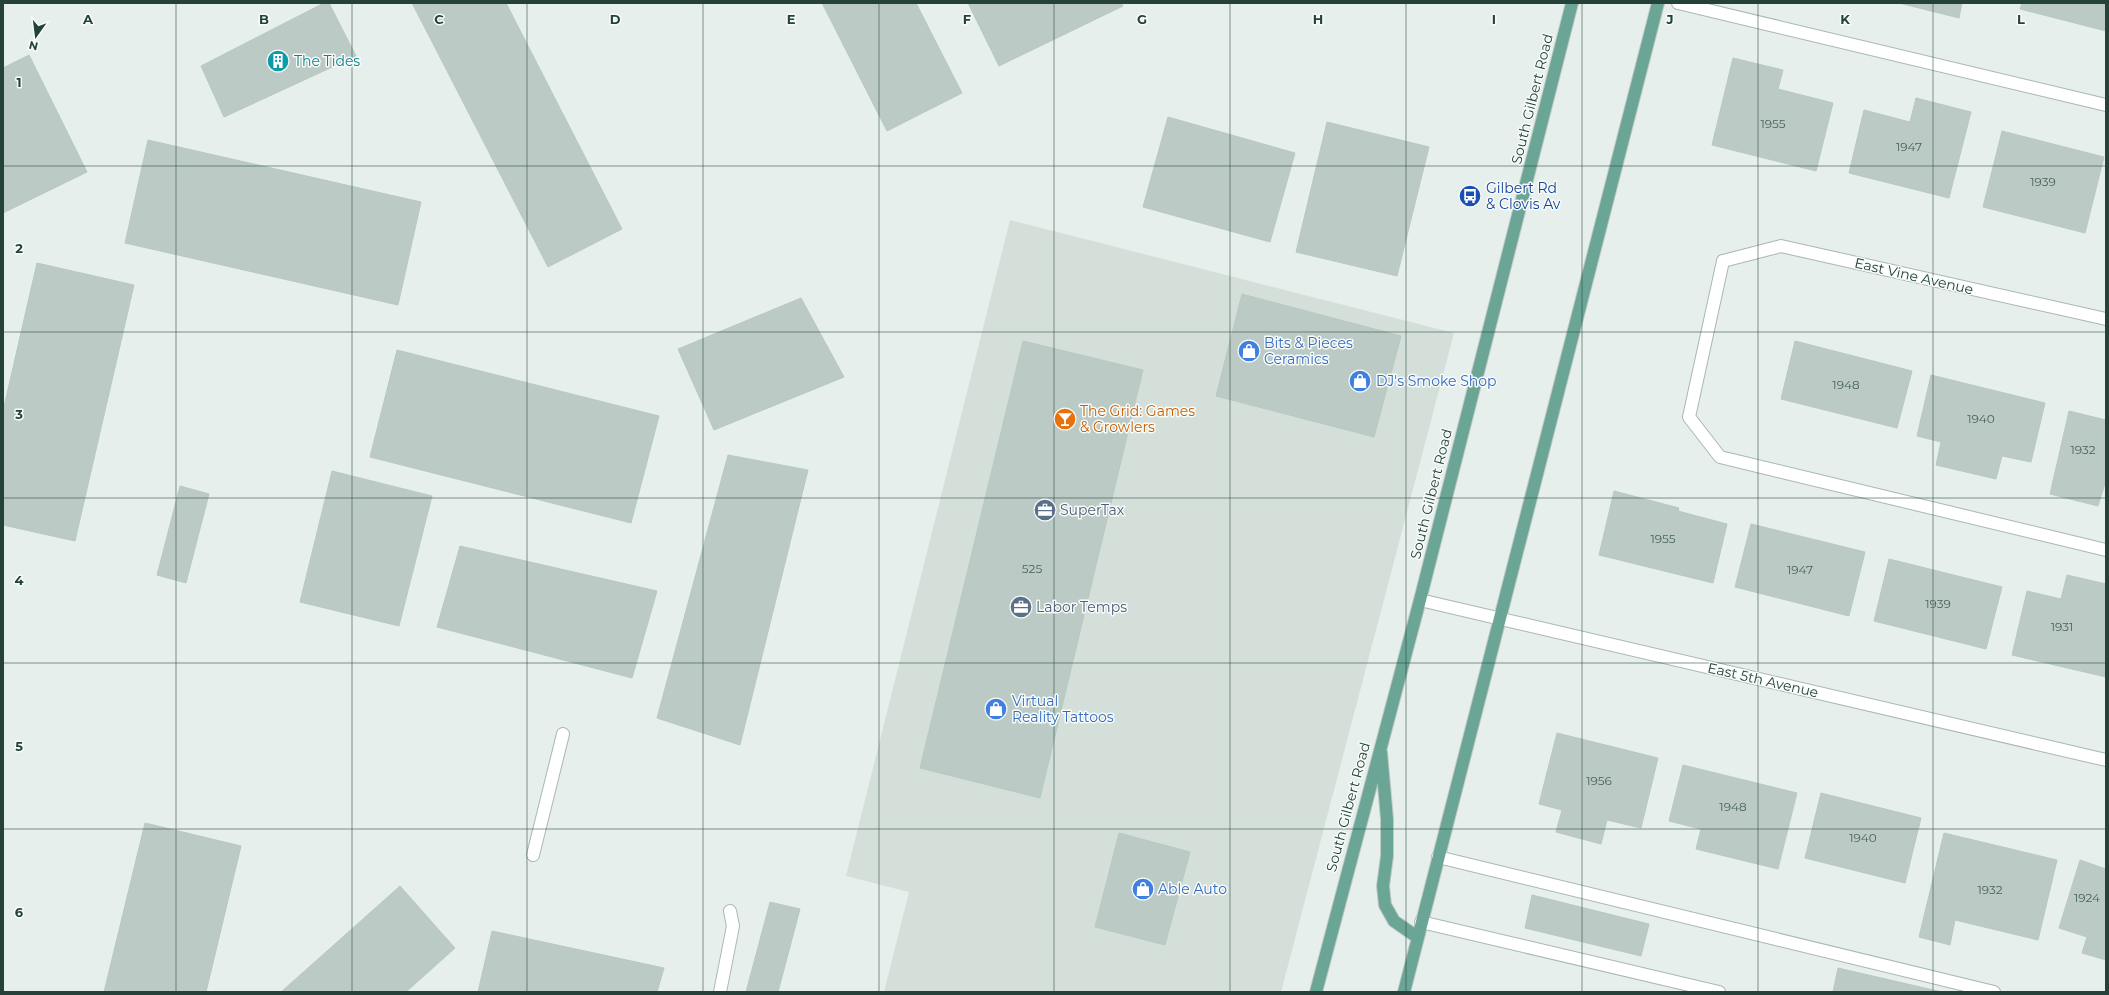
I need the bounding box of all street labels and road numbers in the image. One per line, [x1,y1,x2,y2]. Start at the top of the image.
street label: South Gilbert Road [1507,32,1557,166]
street label: East Vine Avenue [1853,254,1975,298]
street label: South Gilbert Road [1406,427,1456,561]
street label: East 5th Avenue [1706,658,1820,702]
street label: South Gilbert Road [1322,740,1374,874]

